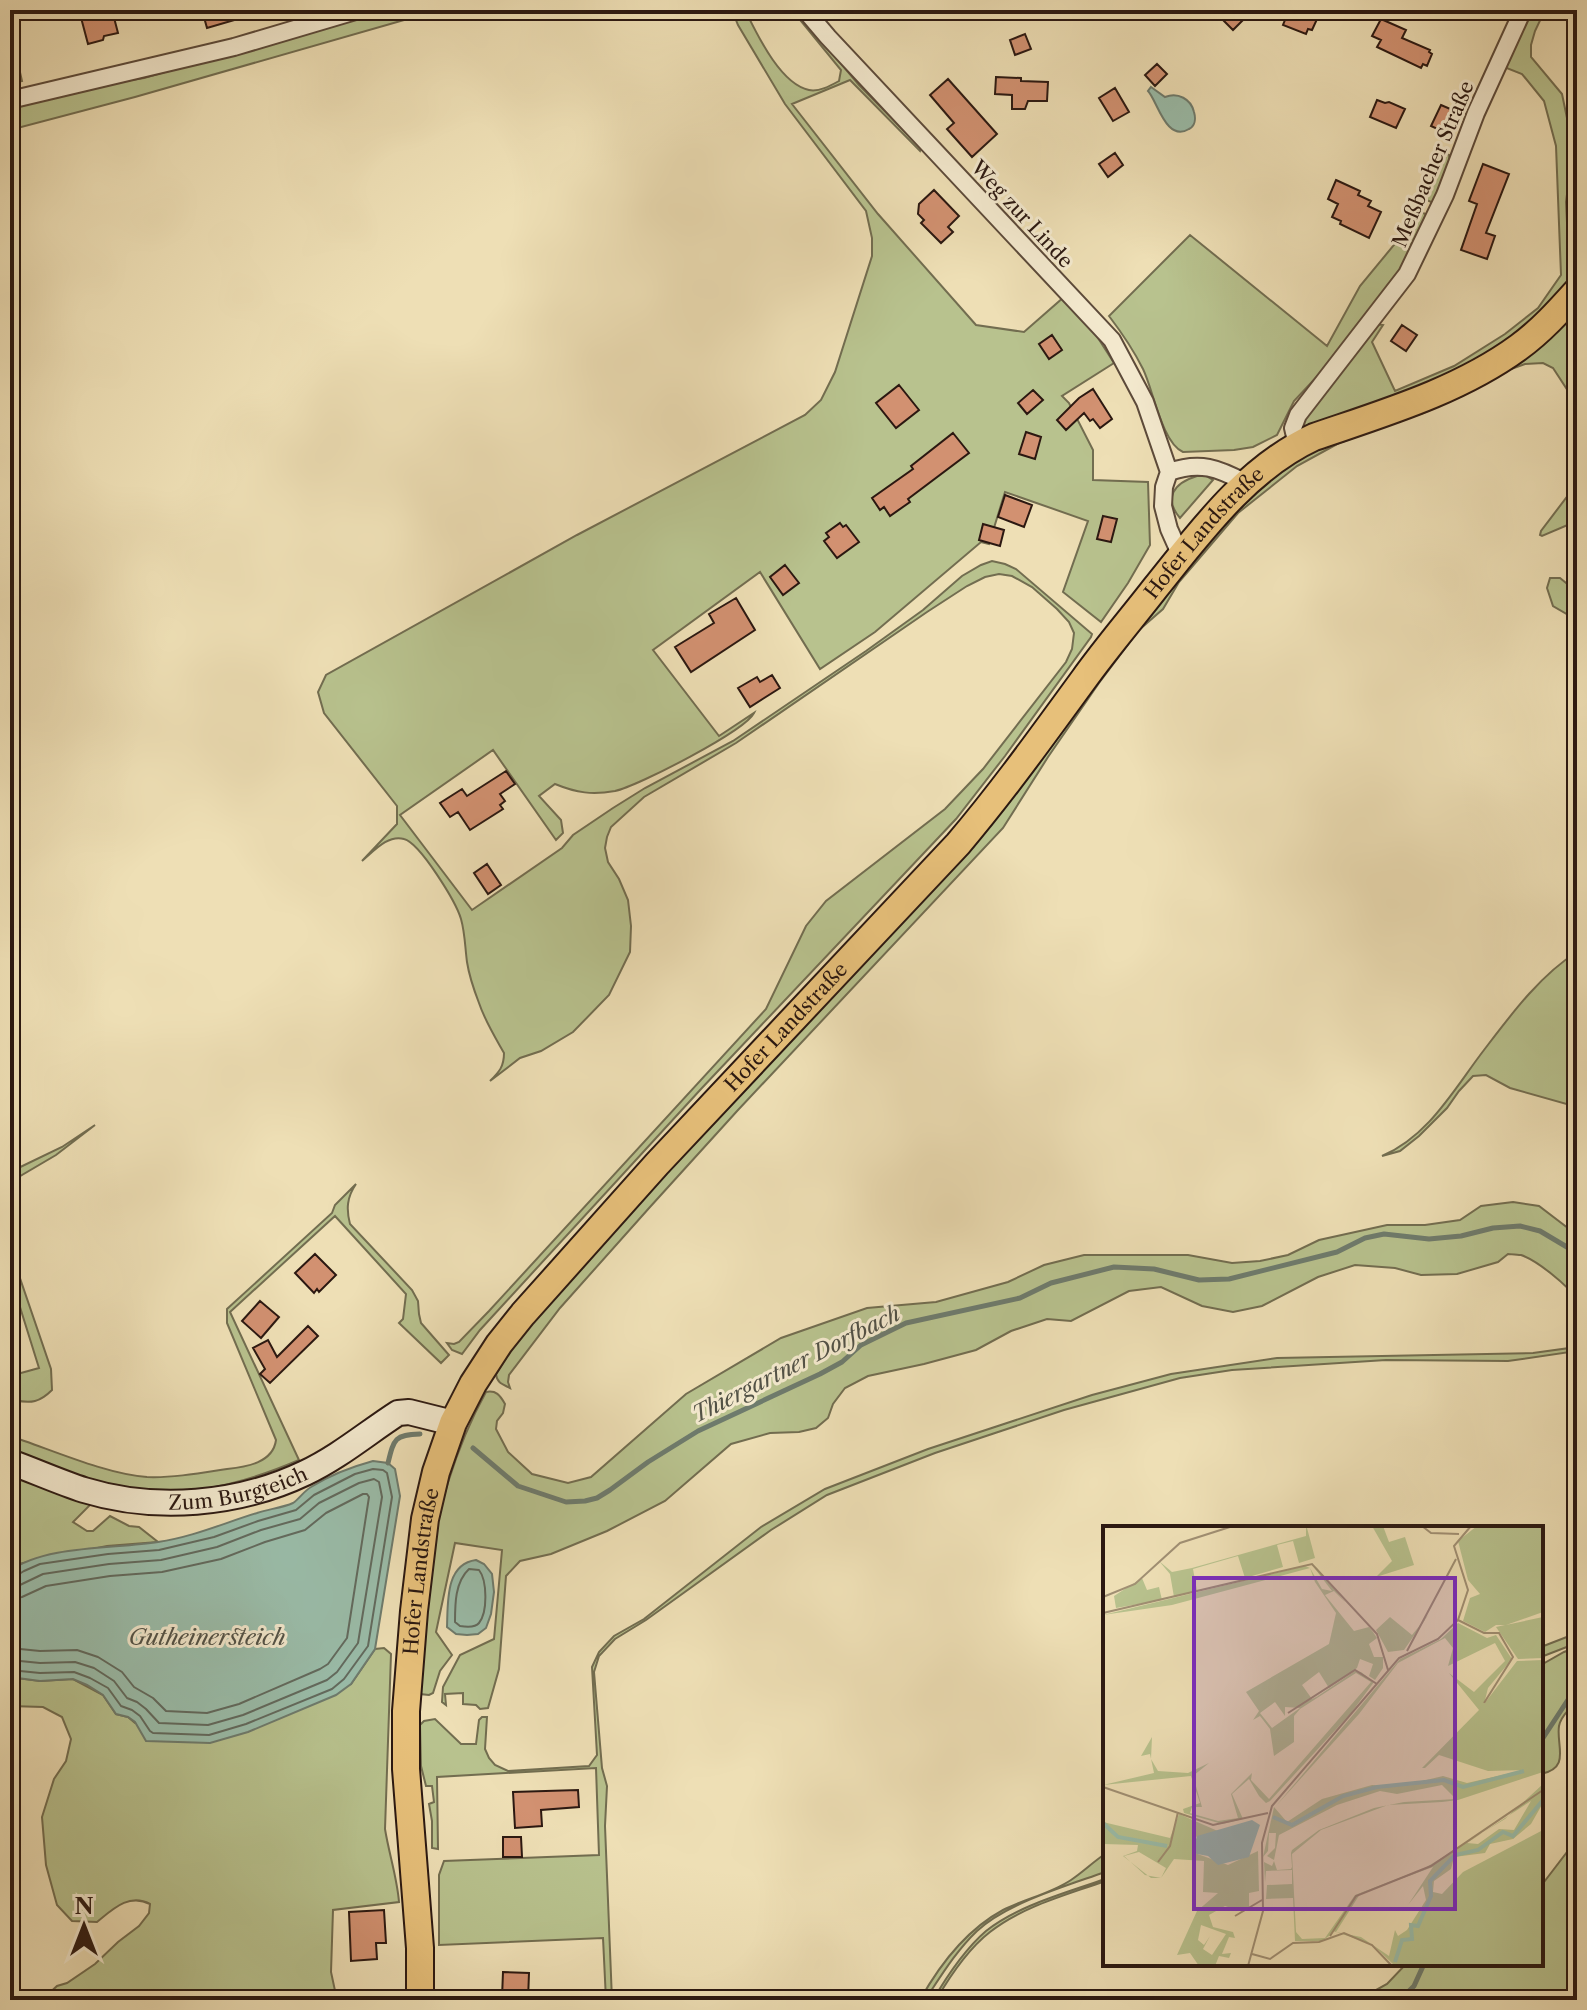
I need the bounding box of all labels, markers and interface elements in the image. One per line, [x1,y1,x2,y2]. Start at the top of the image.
street label: Meßbacher Straße [1387,77,1479,251]
street label: Weg zur Linde [965,154,1078,273]
street label: Hofer Landstraße [1139,462,1268,604]
street label: Hofer Landstraße [720,957,852,1096]
water label: Thiergartner Dorfbach [687,1300,905,1428]
street label: Zum Burgteich [168,1461,312,1515]
street label: Hofer Landstraße [399,1485,444,1656]
inset map [1103,1526,1543,1966]
water label: Gutheinersteich [128,1624,286,1651]
north arrow [44,1886,124,1966]
text: N [74,1893,94,1920]

